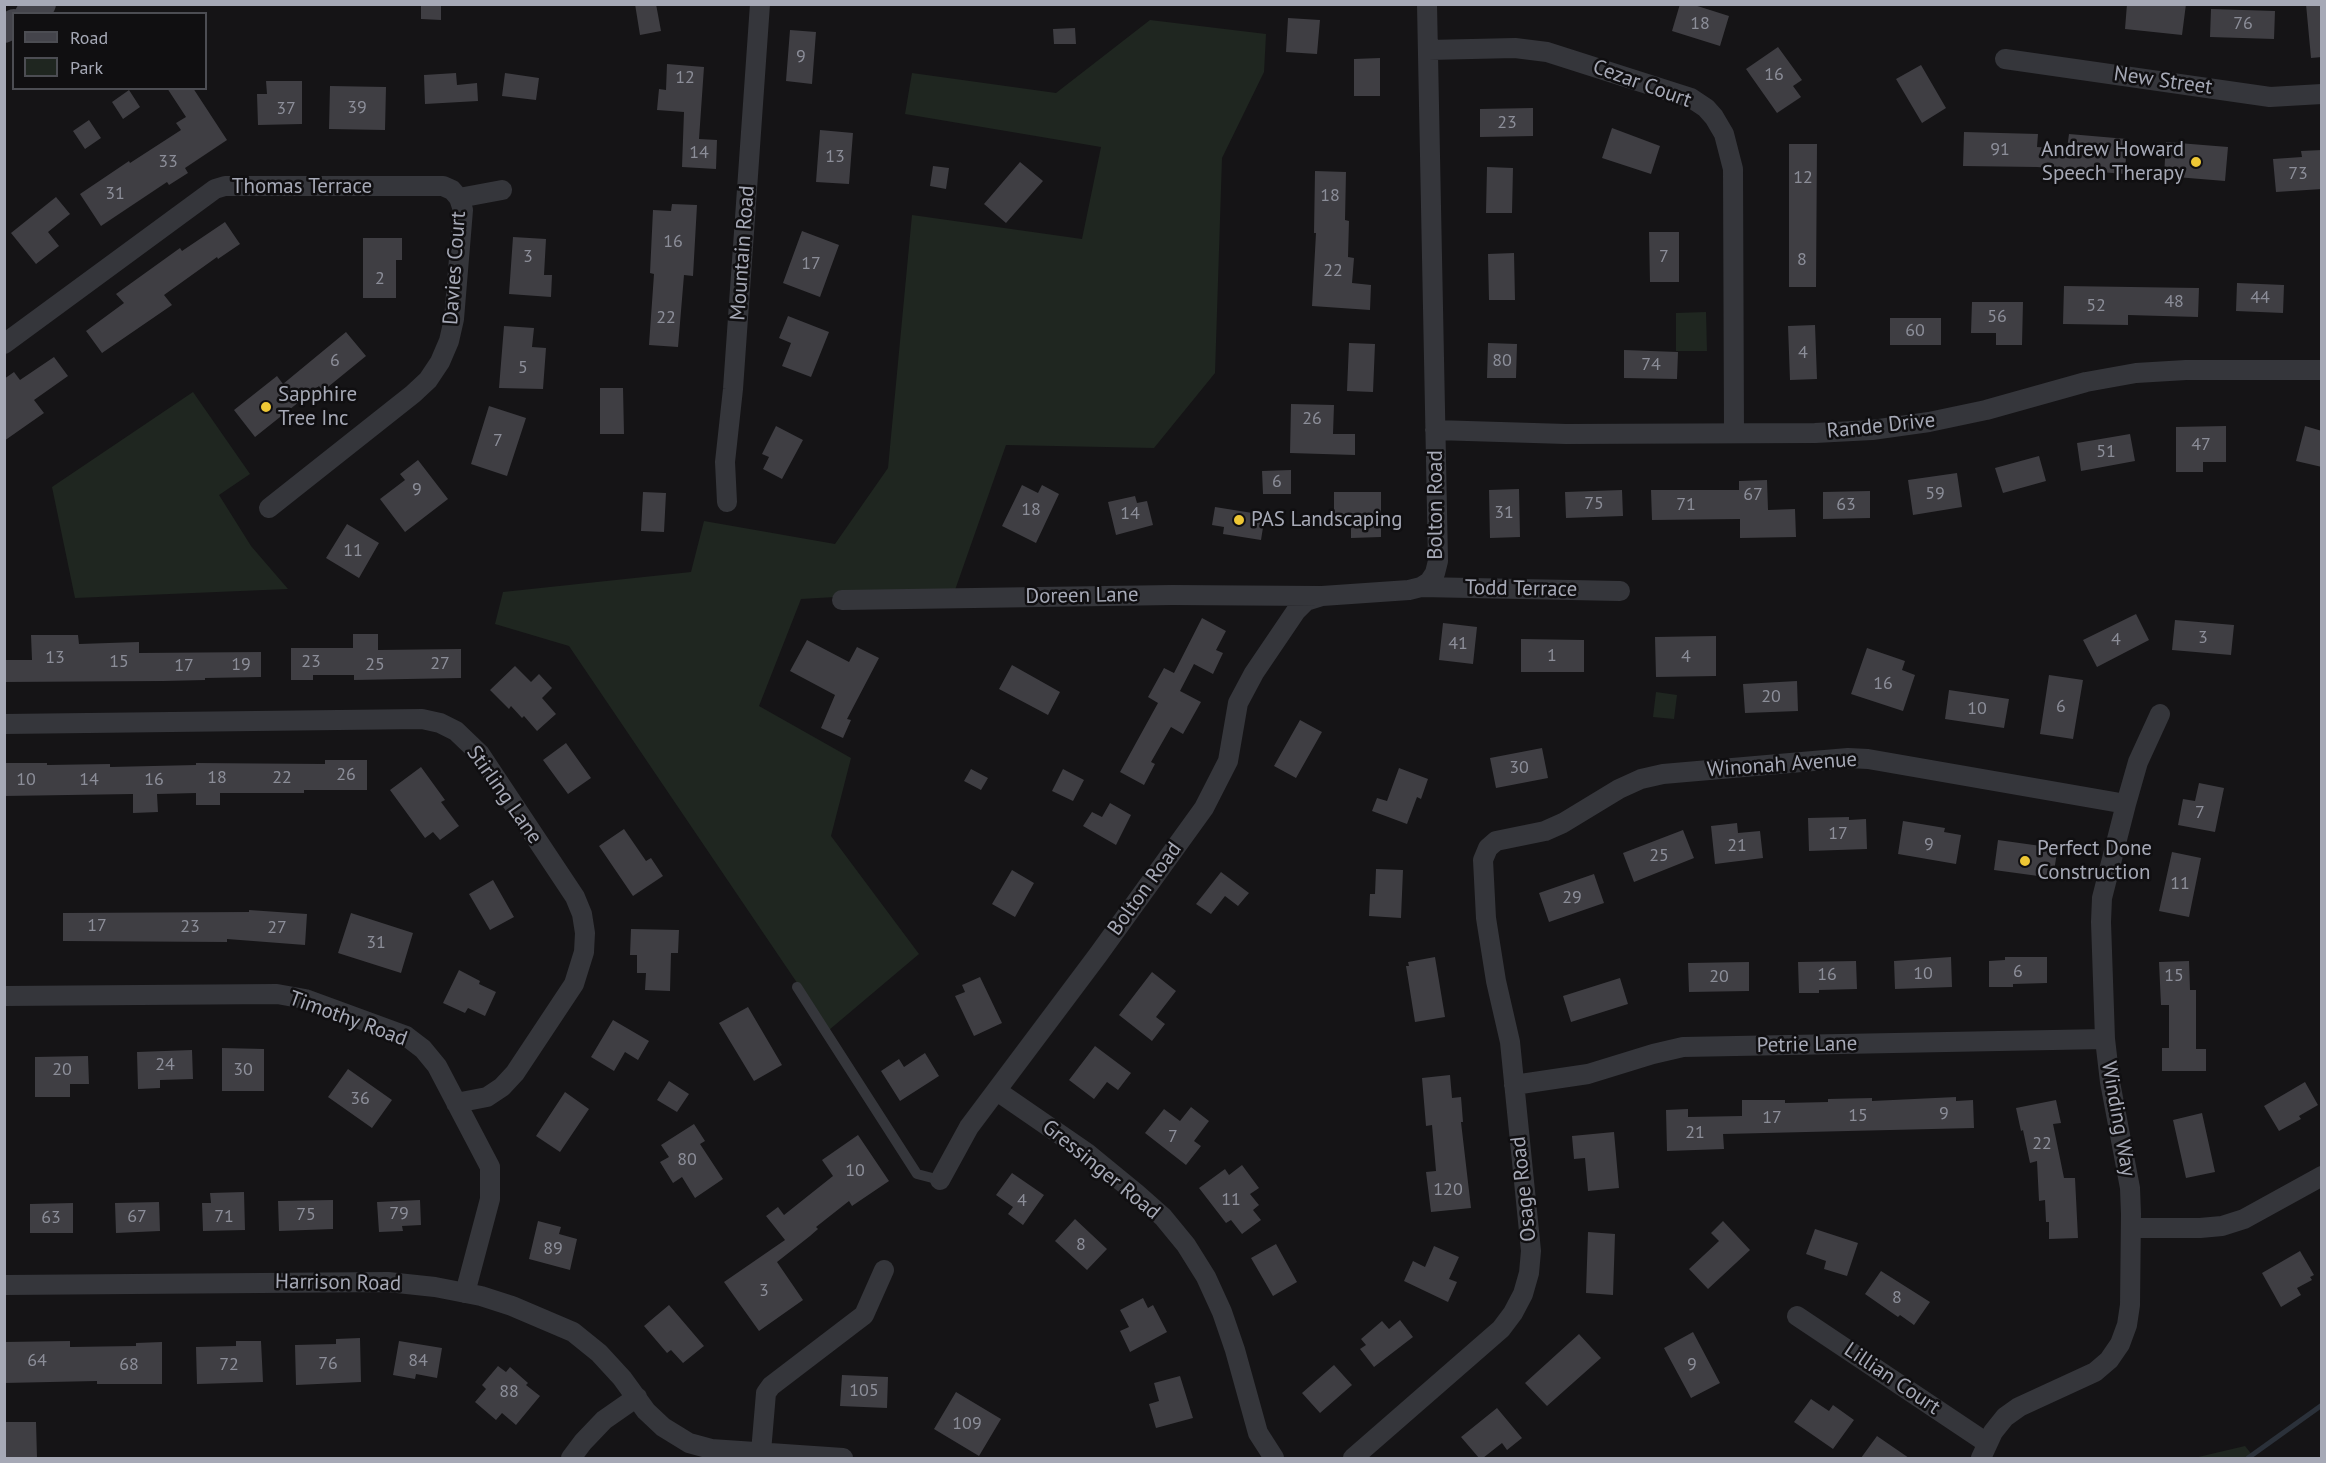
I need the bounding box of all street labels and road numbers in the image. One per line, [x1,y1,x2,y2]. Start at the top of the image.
street label: Cezar Court [1589,55,1695,113]
street label: New Street [2112,62,2214,100]
street label: Thomas Terrace [232,174,372,200]
street label: Mountain Road [726,185,760,321]
street label: Davies Court [438,210,472,326]
street label: Rande Drive [1826,408,1936,444]
street label: Bolton Road [1423,450,1449,560]
street label: Todd Terrace [1465,575,1577,603]
street label: Doreen Lane [1025,582,1139,610]
street label: Stirling Lane [461,741,547,849]
street label: Winonah Avenue [1706,747,1858,783]
street label: Bolton Road [1103,837,1187,941]
street label: Timothy Road [285,986,411,1052]
street label: Petrie Lane [1756,1032,1858,1058]
street label: Winding Way [2095,1059,2141,1179]
street label: Gressinger Road [1037,1115,1165,1225]
street label: Osage Road [1506,1135,1542,1243]
street label: Harrison Road [275,1269,401,1297]
street label: Lillian Court [1839,1338,1945,1420]

